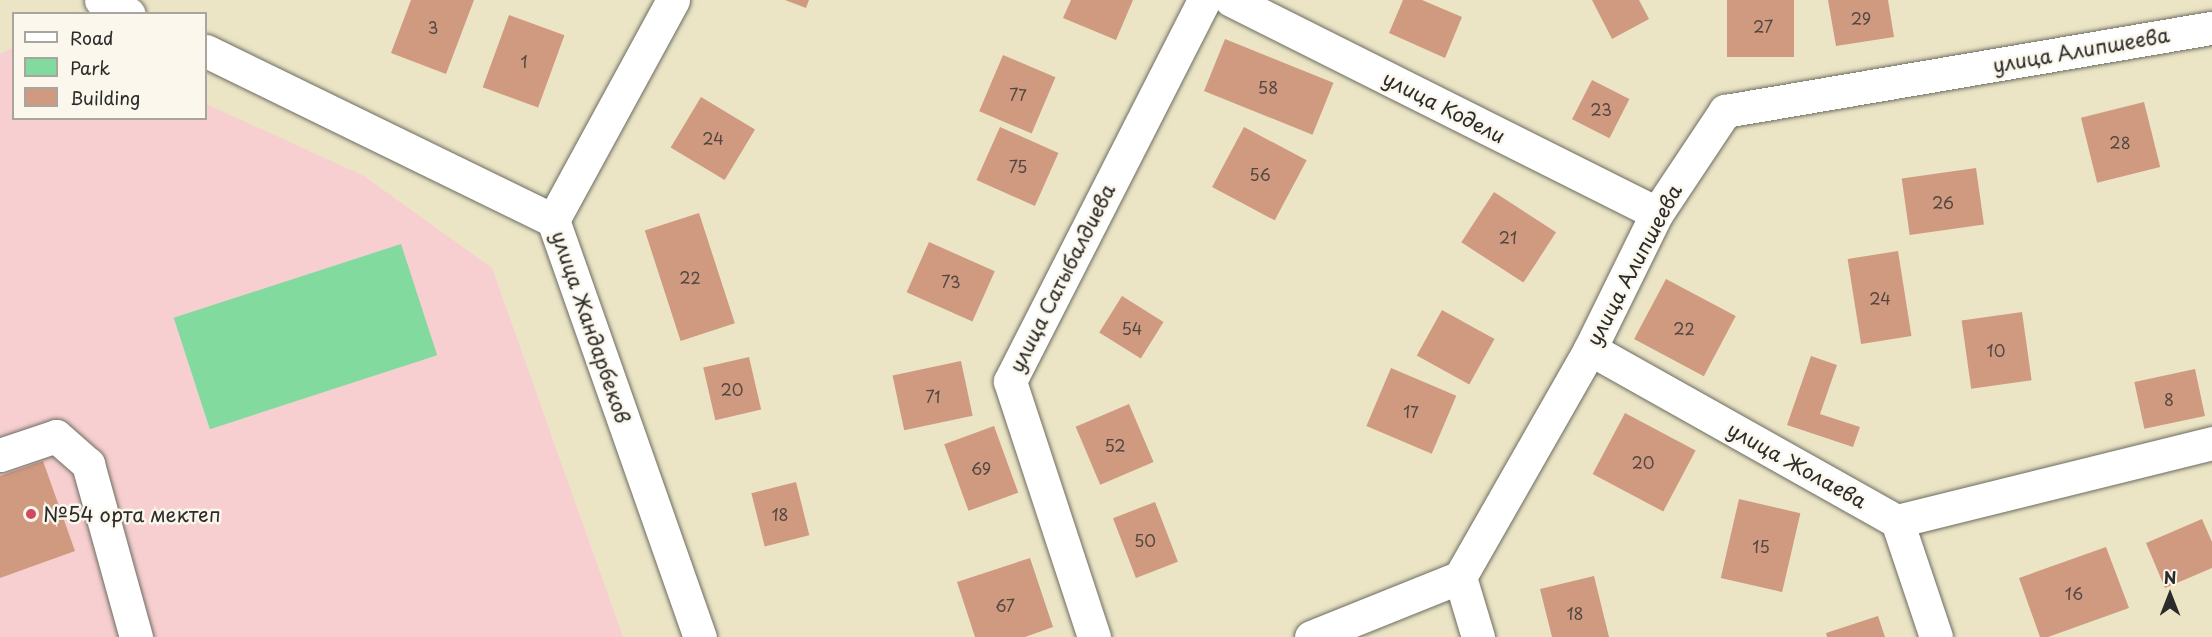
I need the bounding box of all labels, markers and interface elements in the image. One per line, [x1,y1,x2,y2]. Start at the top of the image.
house number: 29 [1851,8,1871,28]
legend [12,12,207,120]
house number: 27 [1753,16,1773,36]
house number: 3 [428,17,438,37]
street label: улица Алипшеева [1990,23,2172,77]
text: Road [70,24,114,51]
house number: 1 [520,51,528,71]
text: Park [70,54,110,81]
street label: улица Кодели [1378,66,1510,148]
house number: 58 [1258,77,1278,97]
text: Building [70,84,140,111]
house number: 77 [1009,84,1027,104]
house number: 23 [1590,99,1612,119]
house number: 24 [702,128,724,148]
house number: 28 [2109,132,2131,152]
house number: 75 [1009,156,1027,176]
house number: 56 [1249,164,1271,184]
street label: улица Сатыбалдиева [1004,179,1120,377]
street label: улица Алипшеева [1581,180,1687,350]
house number: 26 [1932,192,1954,212]
street label: улица Жандарбеков [547,227,635,427]
house number: 21 [1499,227,1517,247]
house number: 22 [679,267,701,287]
house number: 73 [941,271,961,291]
house number: 24 [1869,288,1891,308]
house number: 54 [1122,318,1142,338]
house number: 22 [1673,318,1695,338]
house number: 10 [1987,340,2005,360]
house number: 20 [721,379,743,399]
house number: 71 [926,386,940,406]
house number: 8 [2164,389,2174,409]
house number: 17 [1403,401,1419,421]
street label: улица Жолаева [1723,417,1871,513]
house number: 52 [1104,435,1126,455]
house number: 20 [1632,452,1654,472]
house number: 69 [971,458,991,478]
place label: №54 орта мектеп [43,502,222,526]
house number: 18 [771,504,789,524]
marker: №54 орта мектеп [24,507,38,521]
house number: 50 [1134,530,1156,550]
house number: 15 [1752,536,1770,556]
north arrow [2140,565,2200,625]
text: N [2164,565,2176,589]
house number: 16 [2065,583,2083,603]
house number: 67 [995,595,1015,615]
house number: 18 [1566,603,1584,623]

